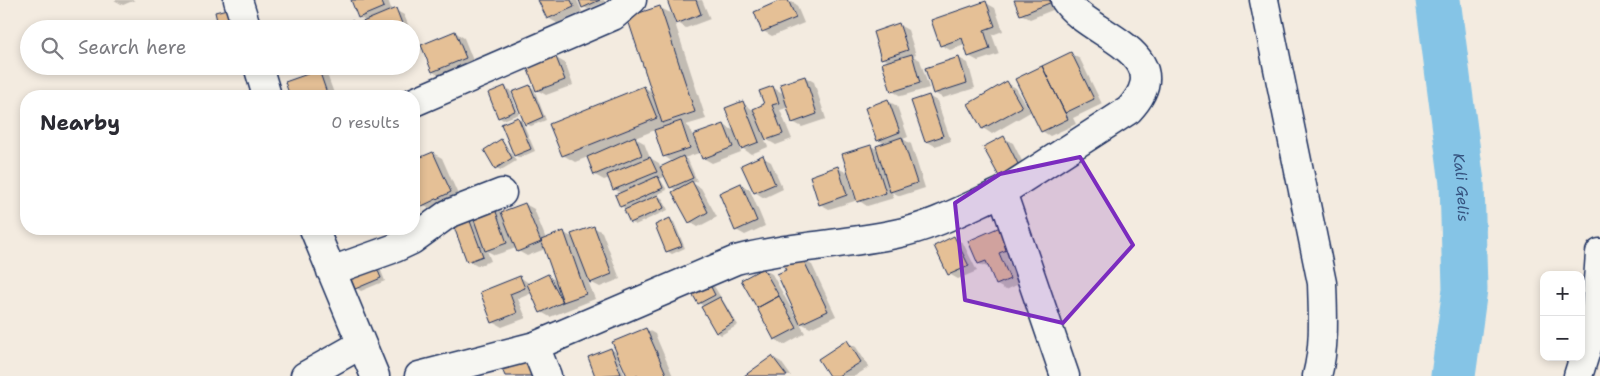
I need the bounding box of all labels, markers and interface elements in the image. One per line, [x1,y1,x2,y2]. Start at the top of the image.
search box [20,20,420,75]
icon: search [38,34,66,62]
text: Search here [78,35,187,60]
text: Nearby [40,109,120,137]
text: 0 results [331,112,400,133]
water label: Kali Gelis [1448,152,1473,222]
map controls [1540,271,1585,361]
button: + [1540,271,1585,316]
button: − [1540,316,1585,361]

